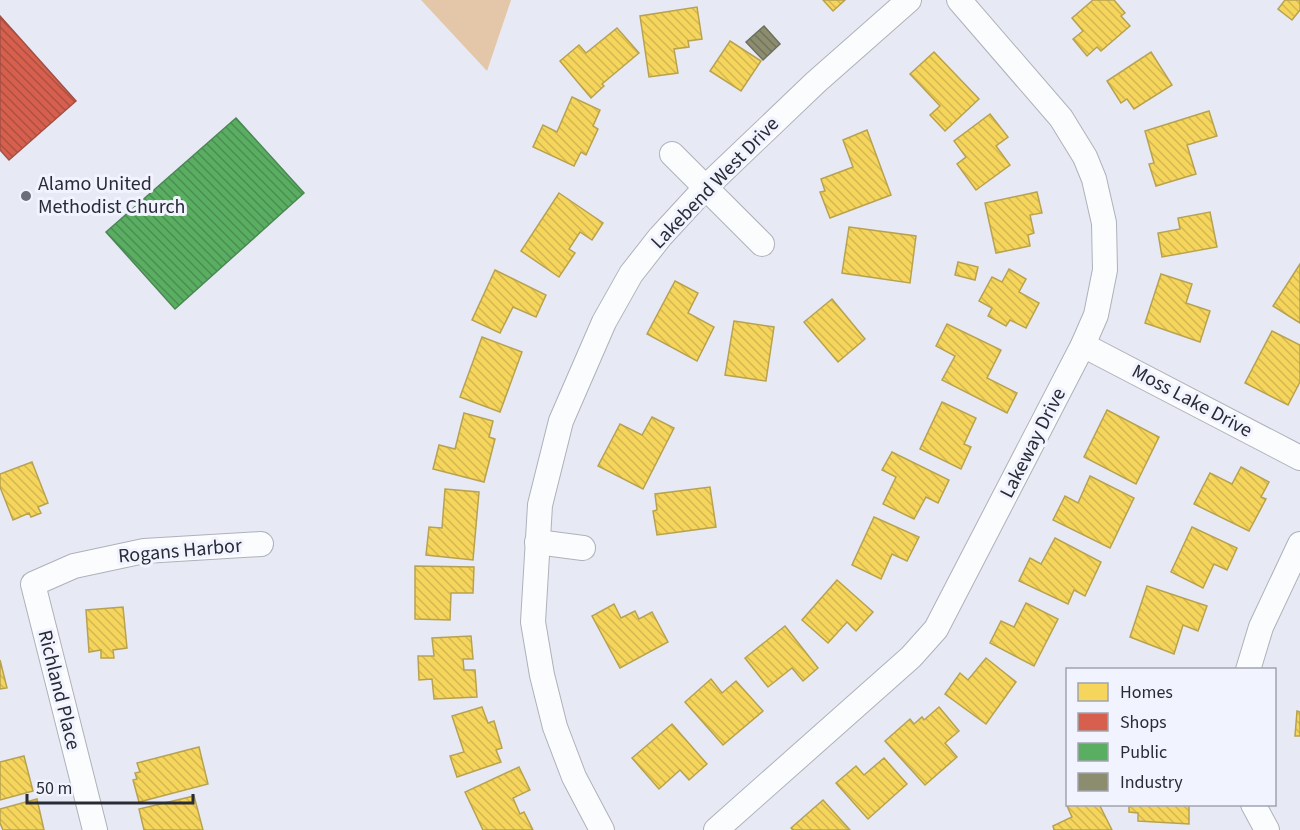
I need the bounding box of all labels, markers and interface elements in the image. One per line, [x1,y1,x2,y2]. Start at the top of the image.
street label: Lakebend West Drive [644,111,786,255]
place label: Alamo United Methodist Church [38,170,185,221]
marker: Alamo United Methodist Church [19,189,33,203]
street label: Moss Lake Drive [1127,357,1257,445]
street label: Lakeway Drive [993,383,1073,503]
street label: Rogans Harbor [117,532,243,570]
street label: Richland Place [31,627,87,753]
legend [1066,668,1276,806]
text: Homes [1120,680,1173,705]
text: Shops [1120,710,1167,735]
text: Public [1120,740,1167,765]
scale bar [27,767,194,805]
text: Industry [1120,770,1183,795]
text: 50 m [36,776,72,801]

